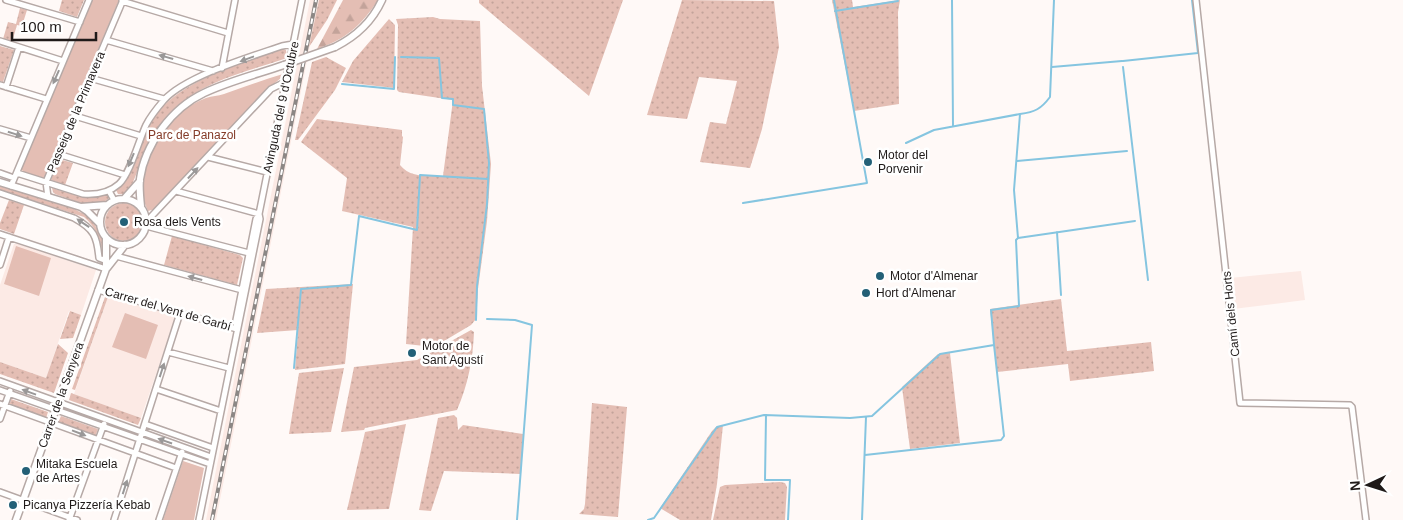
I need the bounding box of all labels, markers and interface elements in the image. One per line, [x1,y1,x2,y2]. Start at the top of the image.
scale bar [12,10,96,42]
text: 100 m [20,18,62,35]
street label: Avinguda del 9 d'Octubre [260,40,302,174]
street label: Passeig de la Primavera [44,49,108,175]
one-way arrow [159,53,174,61]
one-way arrow [239,55,254,63]
one-way arrow [52,70,60,84]
park label: Parc de Panazol [148,128,236,142]
one-way arrow [8,130,23,138]
place label: Motor del Porvenir [878,148,928,176]
one-way arrow [127,153,135,167]
marker: Motor del Porvenir [862,156,874,168]
one-way arrow [187,168,199,180]
place label: Rosa dels Vents [134,215,221,229]
marker: Rosa dels Vents [118,216,130,228]
one-way arrow [76,219,90,228]
place label: Motor d'Almenar [890,269,978,283]
marker: Motor d'Almenar [874,270,886,282]
street label: Camí dels Horts [1220,270,1242,358]
one-way arrow [187,273,202,281]
street label: Carrer del Vent de Garbí [103,284,233,334]
place label: Hort d'Almenar [876,286,956,300]
marker: Hort d'Almenar [860,287,872,299]
place label: Motor de Sant Agustí [422,339,484,367]
street label: Carrer de la Senyera [35,340,87,450]
marker: Motor de Sant Agustí [406,347,418,359]
one-way arrow [159,362,166,377]
one-way arrow [21,388,36,396]
one-way arrow [71,430,86,437]
one-way arrow [158,437,173,444]
place label: Mitaka Escuela de Artes [36,457,118,485]
north arrow [1343,460,1393,510]
marker: Mitaka Escuela de Artes [20,465,32,477]
one-way arrow [122,479,129,494]
text: N [1347,480,1363,492]
place label: Picanya Pizzería Kebab [23,498,151,512]
marker: Picanya Pizzería Kebab [7,499,19,511]

